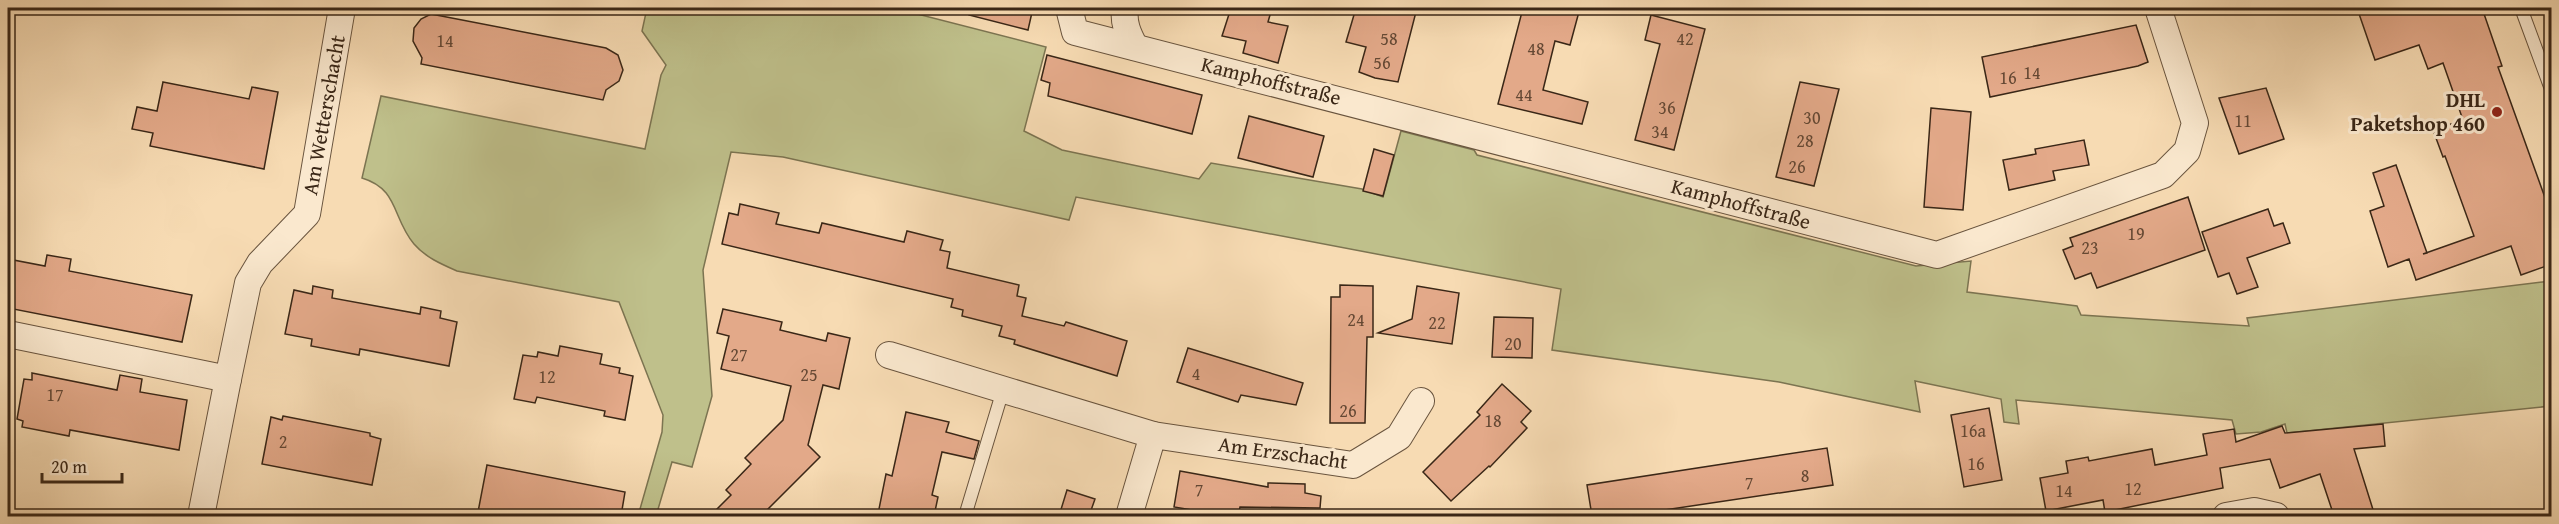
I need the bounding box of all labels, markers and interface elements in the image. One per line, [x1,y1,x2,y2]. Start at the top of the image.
house number: 58 [1380,25,1398,52]
house number: 42 [1676,25,1694,52]
house number: 14 [436,27,454,54]
street label: Am Wetterschacht [294,32,353,197]
house number: 48 [1527,35,1545,62]
street label: Kamphoffstraße [1198,48,1344,113]
house number: 56 [1373,49,1391,76]
house number: 14 [2023,59,2041,86]
house number: 16 [1999,64,2017,91]
house number: 44 [1515,81,1533,108]
place label: DHL Paketshop 460 [2350,84,2485,139]
house number: 36 [1658,94,1676,121]
house number: 30 [1803,104,1821,131]
marker: DHL Paketshop 460 [2490,105,2504,119]
house number: 11 [2234,107,2252,134]
house number: 34 [1651,118,1669,145]
house number: 28 [1796,127,1814,154]
house number: 26 [1788,153,1806,180]
street label: Kamphoffstraße [1668,170,1814,237]
house number: 19 [2127,220,2145,247]
house number: 23 [2081,234,2099,261]
house number: 24 [1347,306,1365,333]
house number: 22 [1428,309,1446,336]
house number: 20 [1504,330,1522,357]
house number: 27 [730,341,748,368]
house number: 4 [1192,360,1200,387]
house number: 25 [800,361,818,388]
house number: 12 [538,363,556,390]
house number: 17 [46,381,64,408]
house number: 26 [1339,397,1357,424]
house number: 18 [1484,407,1502,434]
house number: 16a [1960,417,1986,444]
house number: 2 [279,428,287,455]
street label: Am Erzschacht [1216,428,1350,477]
scale bar [42,446,122,484]
house number: 16 [1967,450,1985,477]
text: 20 m [51,453,87,480]
house number: 8 [1801,462,1809,489]
house number: 7 [1745,469,1753,496]
house number: 12 [2124,475,2142,502]
house number: 7 [1195,476,1203,503]
house number: 14 [2055,477,2073,504]

